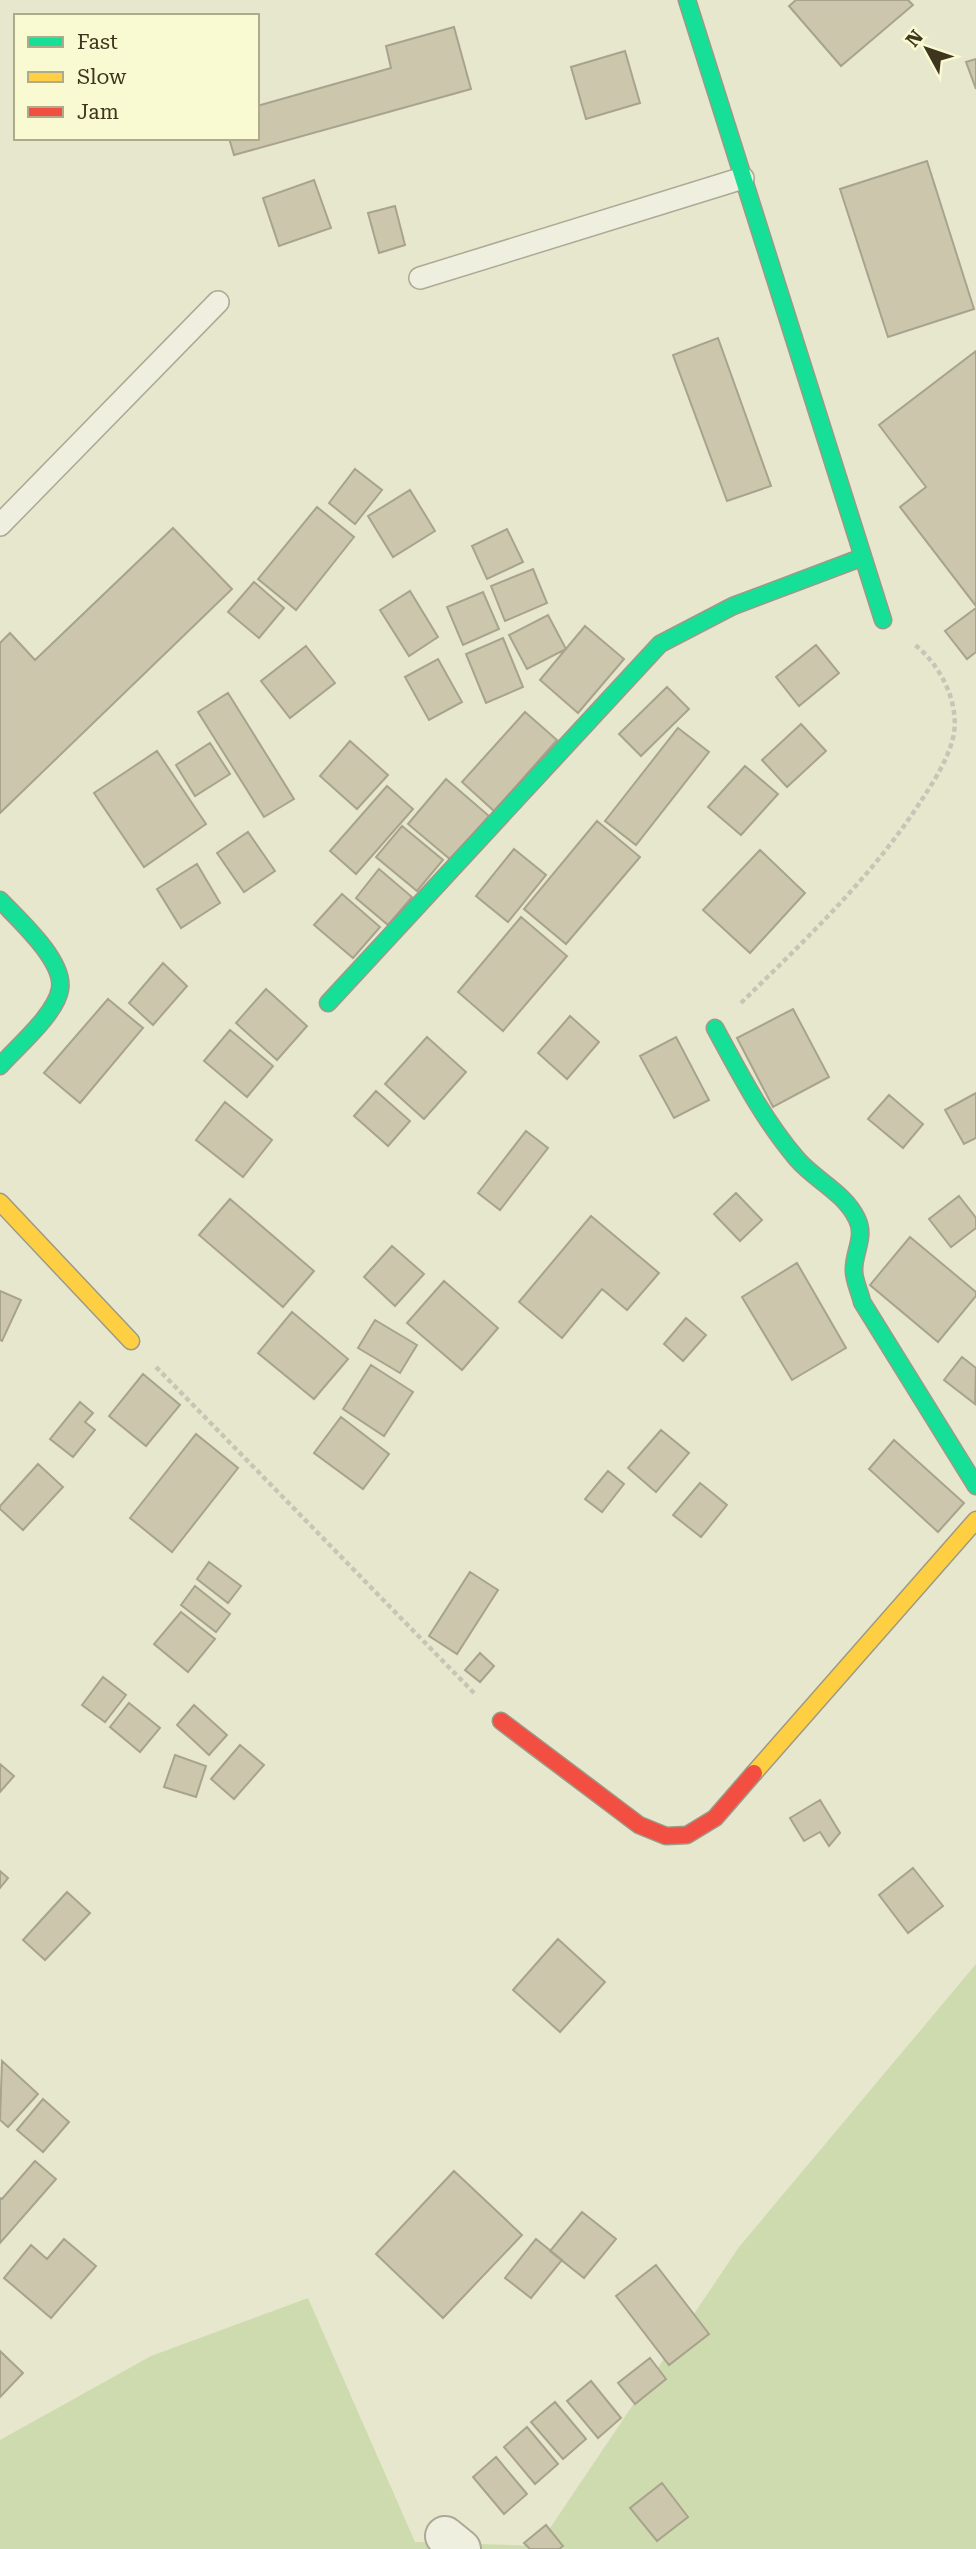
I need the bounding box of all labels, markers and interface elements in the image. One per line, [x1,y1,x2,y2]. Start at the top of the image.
legend [14,14,259,140]
north arrow [892,14,962,84]
text: N [901,25,928,51]
text: Fast [77,30,118,54]
text: Slow [77,65,127,89]
text: Jam [77,100,119,124]

